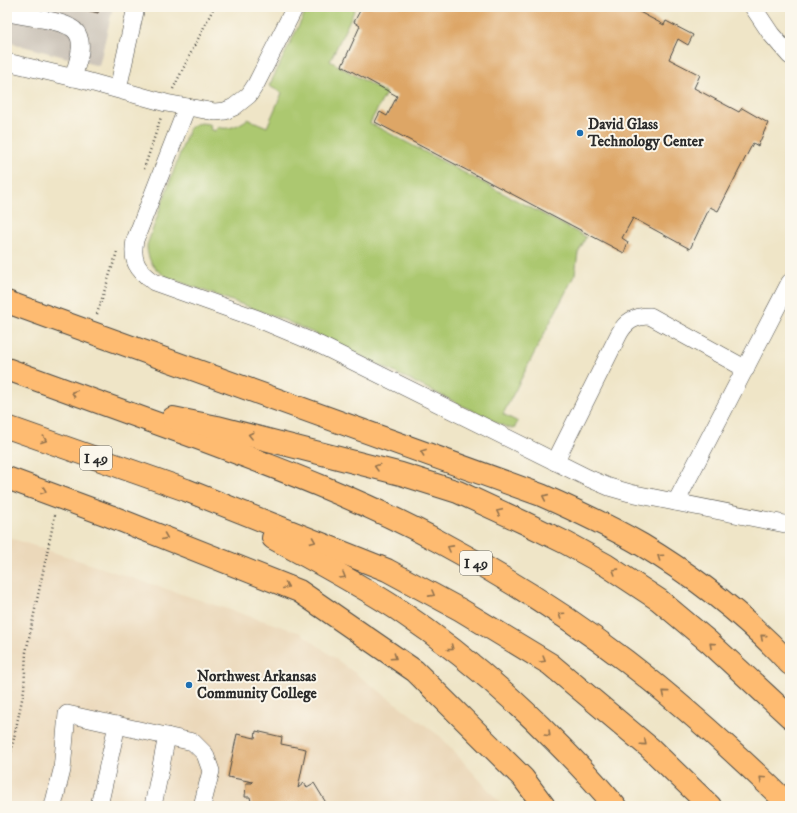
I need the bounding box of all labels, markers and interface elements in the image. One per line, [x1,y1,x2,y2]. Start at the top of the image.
place label: David Glass Technology Center [587,115,704,151]
marker: David Glass Technology Center [575,128,585,138]
one-way arrow [70,390,77,398]
one-way arrow [248,431,255,440]
one-way arrow [40,435,47,443]
road number: I 49 [80,446,112,470]
one-way arrow [420,448,427,457]
one-way arrow [374,464,380,472]
one-way arrow [40,486,47,495]
one-way arrow [542,494,550,502]
one-way arrow [496,509,504,517]
one-way arrow [161,533,168,541]
one-way arrow [309,536,317,544]
one-way arrow [446,545,454,552]
road number: I 49 [460,551,492,575]
one-way arrow [657,554,664,562]
one-way arrow [612,568,619,576]
one-way arrow [339,572,346,579]
one-way arrow [281,581,289,589]
one-way arrow [427,590,435,597]
one-way arrow [558,612,565,620]
one-way arrow [760,634,768,641]
one-way arrow [709,642,716,649]
one-way arrow [446,644,453,651]
one-way arrow [390,652,397,659]
one-way arrow [539,656,546,663]
place label: Northwest Arkansas Community College [197,667,317,703]
marker: Northwest Arkansas Community College [184,680,194,690]
one-way arrow [662,690,669,697]
one-way arrow [544,729,551,737]
one-way arrow [639,738,646,745]
one-way arrow [759,776,767,784]

